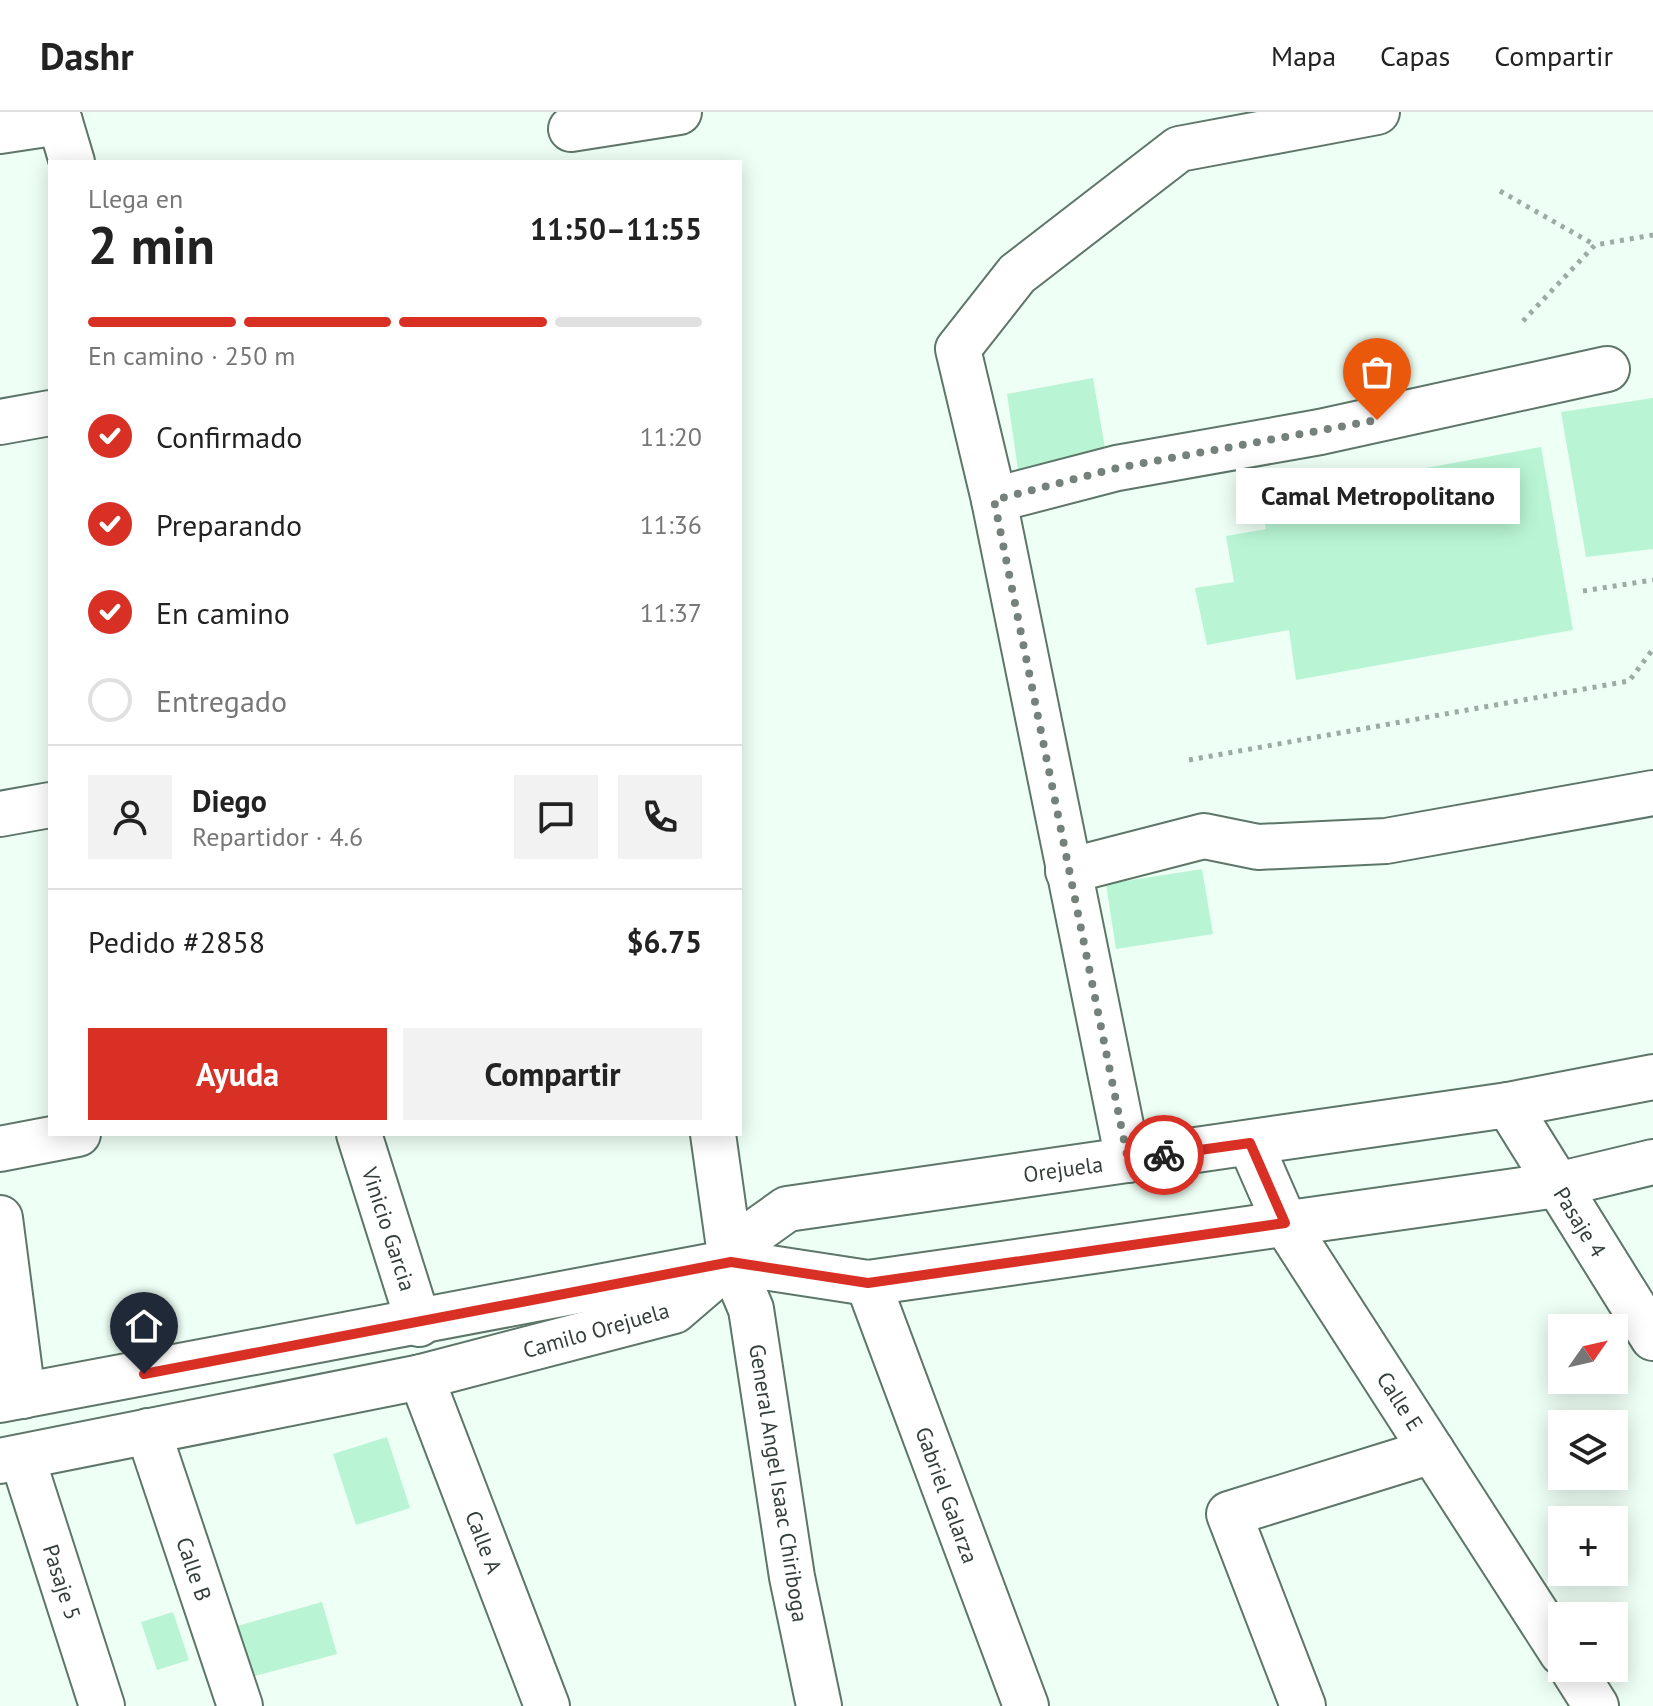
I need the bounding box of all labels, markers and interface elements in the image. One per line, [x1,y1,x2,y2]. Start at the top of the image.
text: Dashr [40,31,134,80]
text: Mapa [1271,37,1336,74]
text: Capas [1380,37,1450,74]
text: Compartir [1494,37,1613,74]
text: Llega en [88,182,183,215]
text: 11:50–11:55 [530,209,702,248]
text: 2 min [88,211,215,278]
pin [1343,338,1411,420]
text: En camino · 250 m [88,339,295,372]
icon: bag [1355,350,1399,394]
icon: check [88,414,132,458]
text: Confirmado [156,417,302,456]
text: 11:20 [640,420,702,453]
callout: Camal Metropolitano [1235,468,1519,524]
text: Camal Metropolitano [1261,479,1495,512]
icon: check [88,502,132,546]
text: Preparando [156,505,302,544]
text: 11:36 [640,508,702,541]
icon: check [88,590,132,634]
text: En camino [156,593,290,632]
text: 11:37 [640,596,702,629]
text: Entregado [156,681,287,720]
button: person [88,775,172,859]
button: chat [514,775,598,859]
button: phone [618,775,702,859]
text: Diego [192,781,267,820]
text: Repartidor · 4.6 [192,820,363,853]
text: Pedido #2858 [88,922,265,961]
text: $6.75 [627,922,702,961]
button: Ayuda [88,1028,387,1120]
button: Compartir [403,1028,702,1120]
courier [1124,1115,1204,1195]
icon: bike [1142,1133,1186,1177]
street label: Orejuela [1021,1150,1105,1188]
street label: Vinicio Garcia [356,1163,422,1294]
street label: Pasaje 4 [1548,1182,1612,1262]
pin [110,1292,178,1374]
street label: Camilo Orejuela [520,1296,672,1364]
icon: home [122,1304,166,1348]
north arrow [1548,1314,1628,1394]
map controls [1548,1314,1628,1682]
street label: General Angel Isaac Chiriboga [743,1342,815,1624]
street label: Calle E [1371,1366,1429,1436]
button: layers [1548,1410,1628,1490]
street label: Gabriel Galarza [909,1423,985,1567]
button: + [1548,1506,1628,1586]
street label: Calle A [459,1507,509,1578]
street label: Calle B [170,1533,218,1605]
street label: Pasaje 5 [37,1541,87,1623]
button: − [1548,1602,1628,1682]

